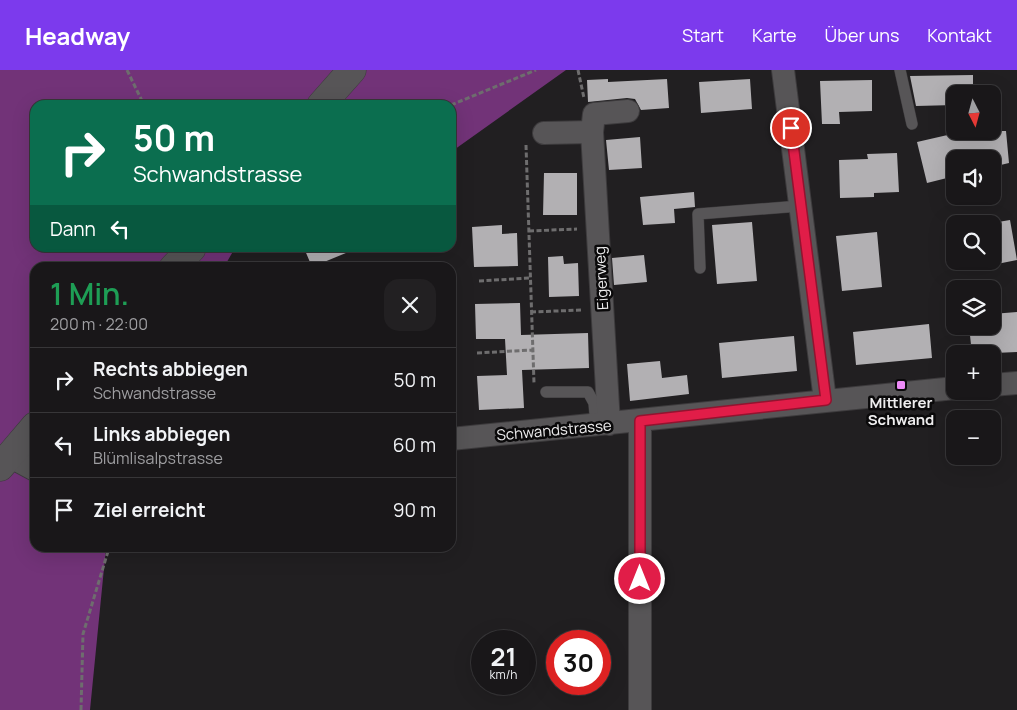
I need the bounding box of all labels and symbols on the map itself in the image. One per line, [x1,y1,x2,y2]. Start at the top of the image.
north arrow [946,85,1001,140]
pin [770,107,812,149]
street label: Eigerweg [589,246,613,310]
marker: Mittlerer Schwand [895,379,907,391]
place label: Mittlerer Schwand [868,392,934,430]
street label: Schwandstrasse [496,414,613,445]
position arrow [613,552,665,604]
speed limit sign: 30 [546,630,611,695]

